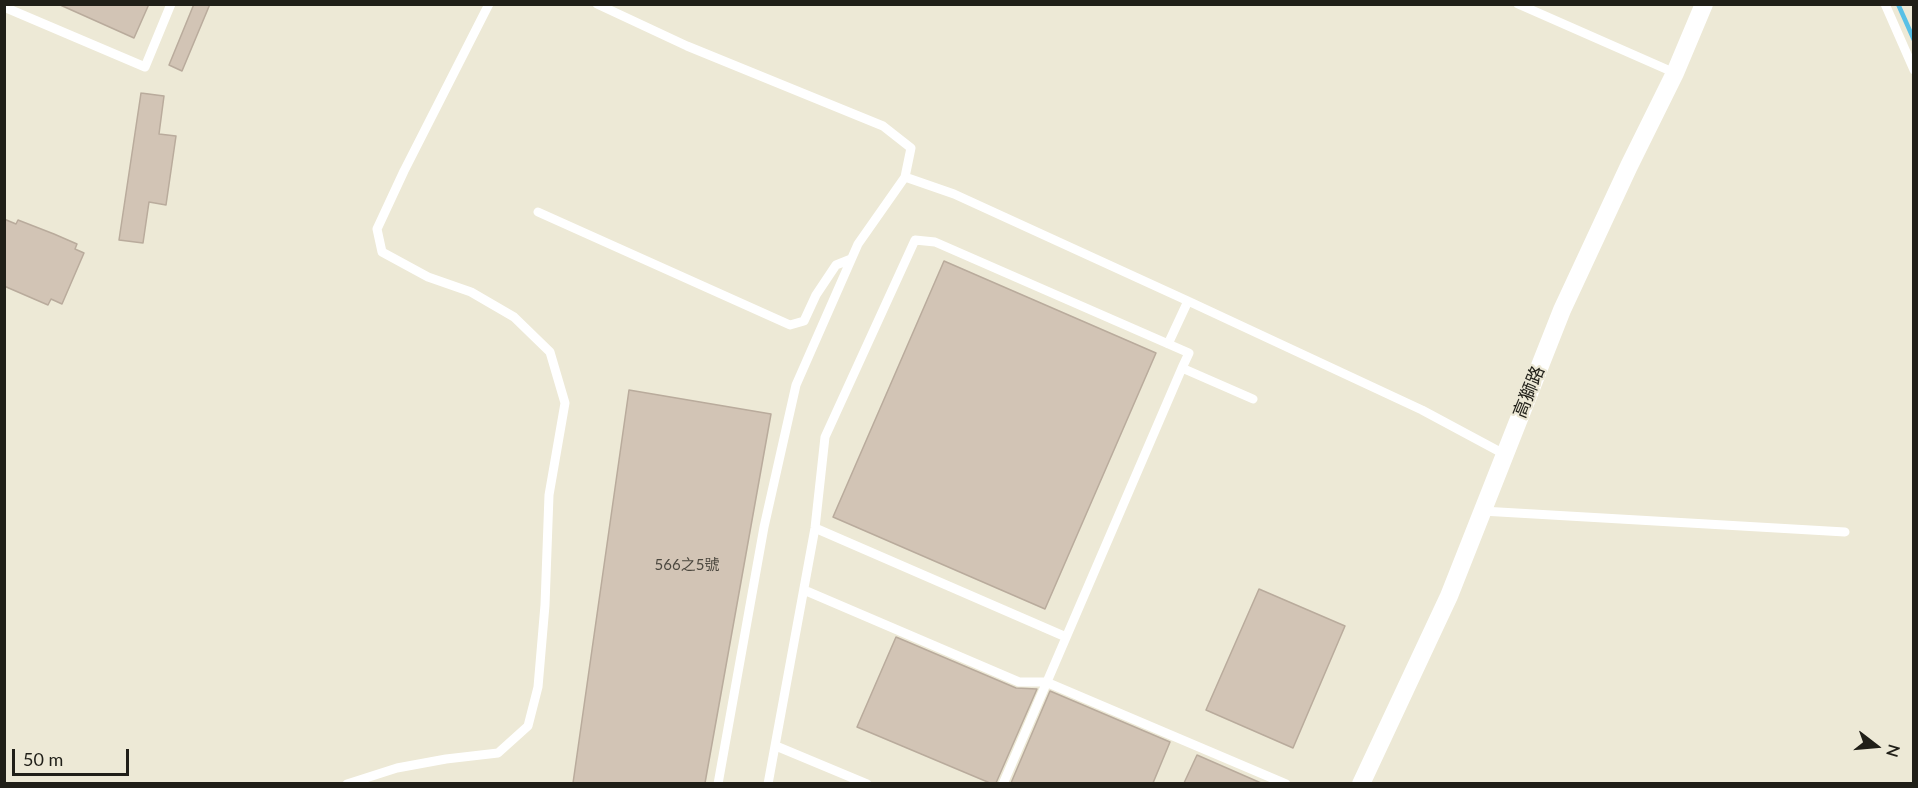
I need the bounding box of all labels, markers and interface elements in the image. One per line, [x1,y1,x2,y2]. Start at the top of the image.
street label: 高獅路 [1509,363,1549,421]
house number: 566之5號 [655,556,719,574]
north arrow [1846,716,1906,776]
scale bar [15,737,132,775]
text: N [1883,743,1905,760]
text: 50 m [23,748,63,770]

